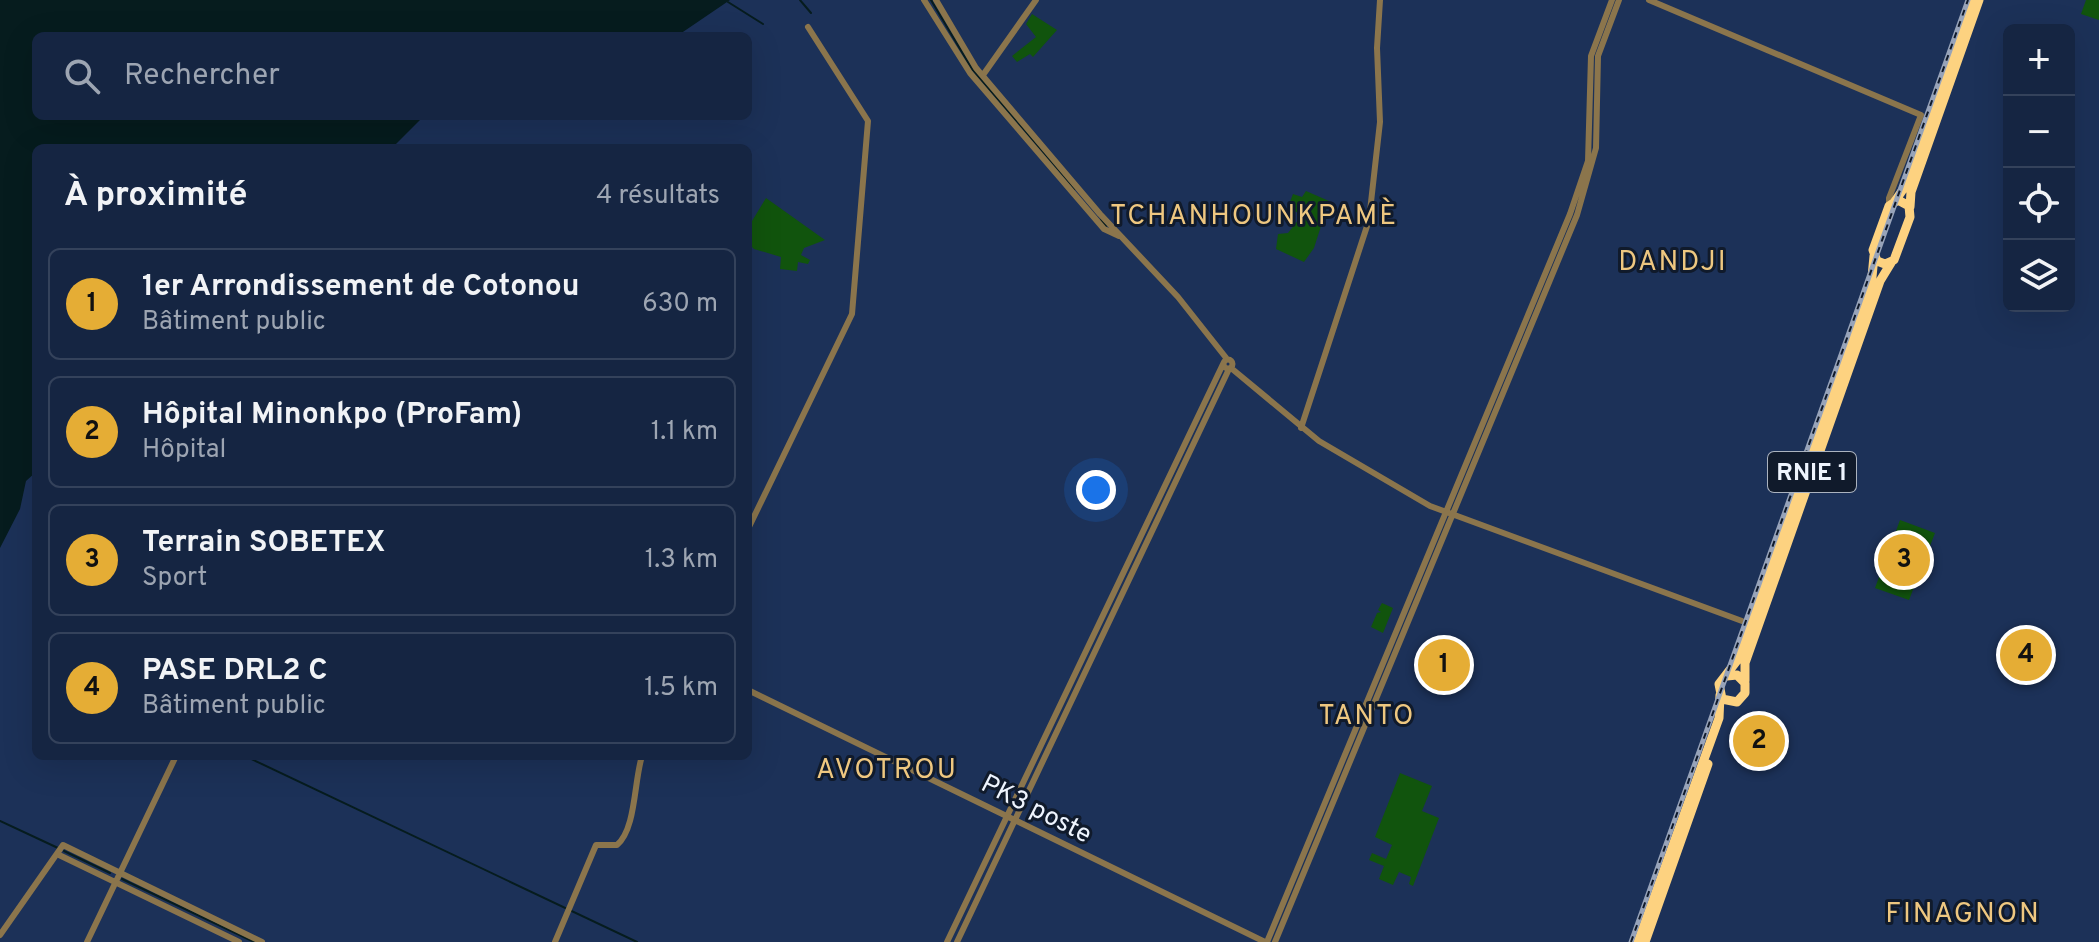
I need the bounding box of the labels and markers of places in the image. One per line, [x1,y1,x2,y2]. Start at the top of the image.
pin: 3 [1878,530,1930,590]
pin: 4 [2000,625,2052,685]
pin: 1 [1418,635,1470,695]
pin: 2 [1733,711,1785,771]

